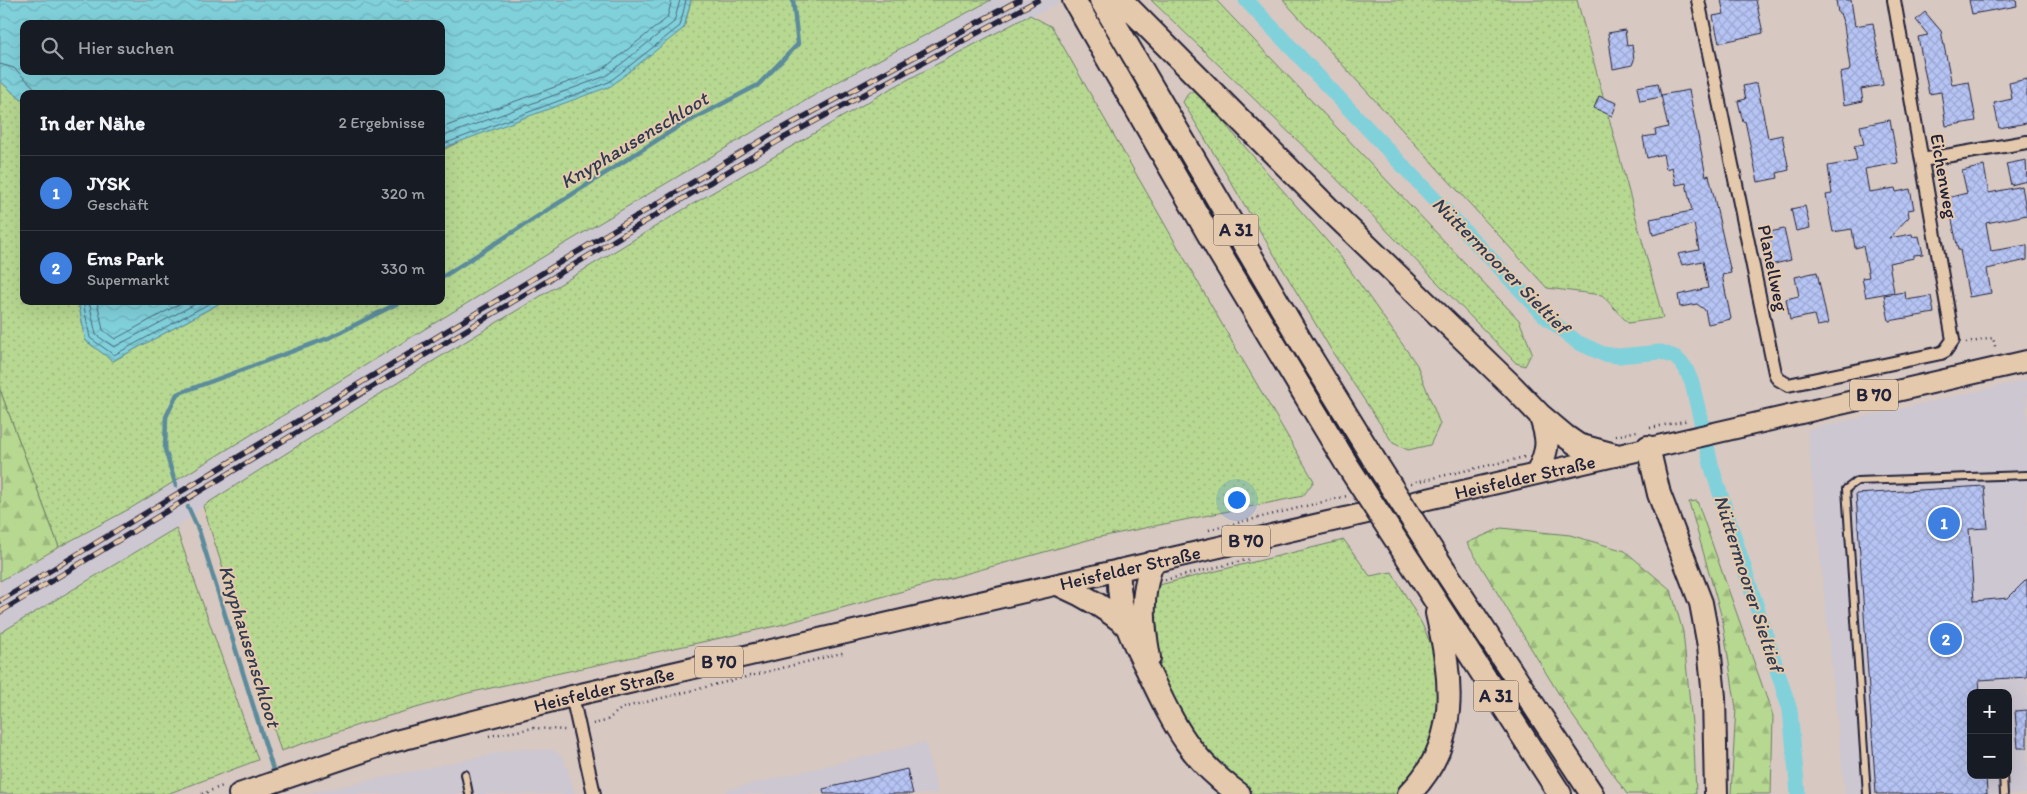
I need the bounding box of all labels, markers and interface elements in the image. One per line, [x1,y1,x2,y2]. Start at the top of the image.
search box [20,20,445,75]
icon: search [38,34,66,62]
text: Hier suchen [78,36,174,59]
water label: Knyphausenschloot [556,85,714,194]
text: In der Nähe [40,110,145,135]
text: 2 Ergebnisse [339,113,425,132]
street label: Eichenweg [1925,132,1963,220]
text: JYSK [87,172,130,195]
text: 1 [52,184,60,203]
text: 320 m [381,184,425,203]
water label: Nüttermoorer Sieltief [1427,191,1577,341]
text: Geschäft [87,195,149,214]
road number: A 31 [1214,214,1258,246]
street label: Planellweg [1753,223,1793,314]
text: Ems Park [87,247,164,270]
text: 2 [52,259,60,278]
text: 330 m [381,259,425,278]
text: Supermarkt [87,270,169,289]
road number: B 70 [1850,380,1898,410]
street label: Heisfelder Straße [1452,449,1597,504]
your location [1224,487,1250,513]
water label: Nüttermoorer Sieltief [1709,492,1790,677]
pin: 1 [1928,504,1960,542]
road number: B 70 [1222,526,1270,556]
street label: Heisfelder Straße [1057,540,1203,595]
water label: Knyphausenschloot [214,562,287,732]
pin: 2 [1930,620,1962,658]
road number: B 70 [695,646,743,678]
street label: Heisfelder Straße [531,661,676,717]
road number: A 31 [1474,680,1518,711]
map controls [1967,689,2012,779]
button: + [1967,689,2012,734]
button: − [1967,734,2012,779]

